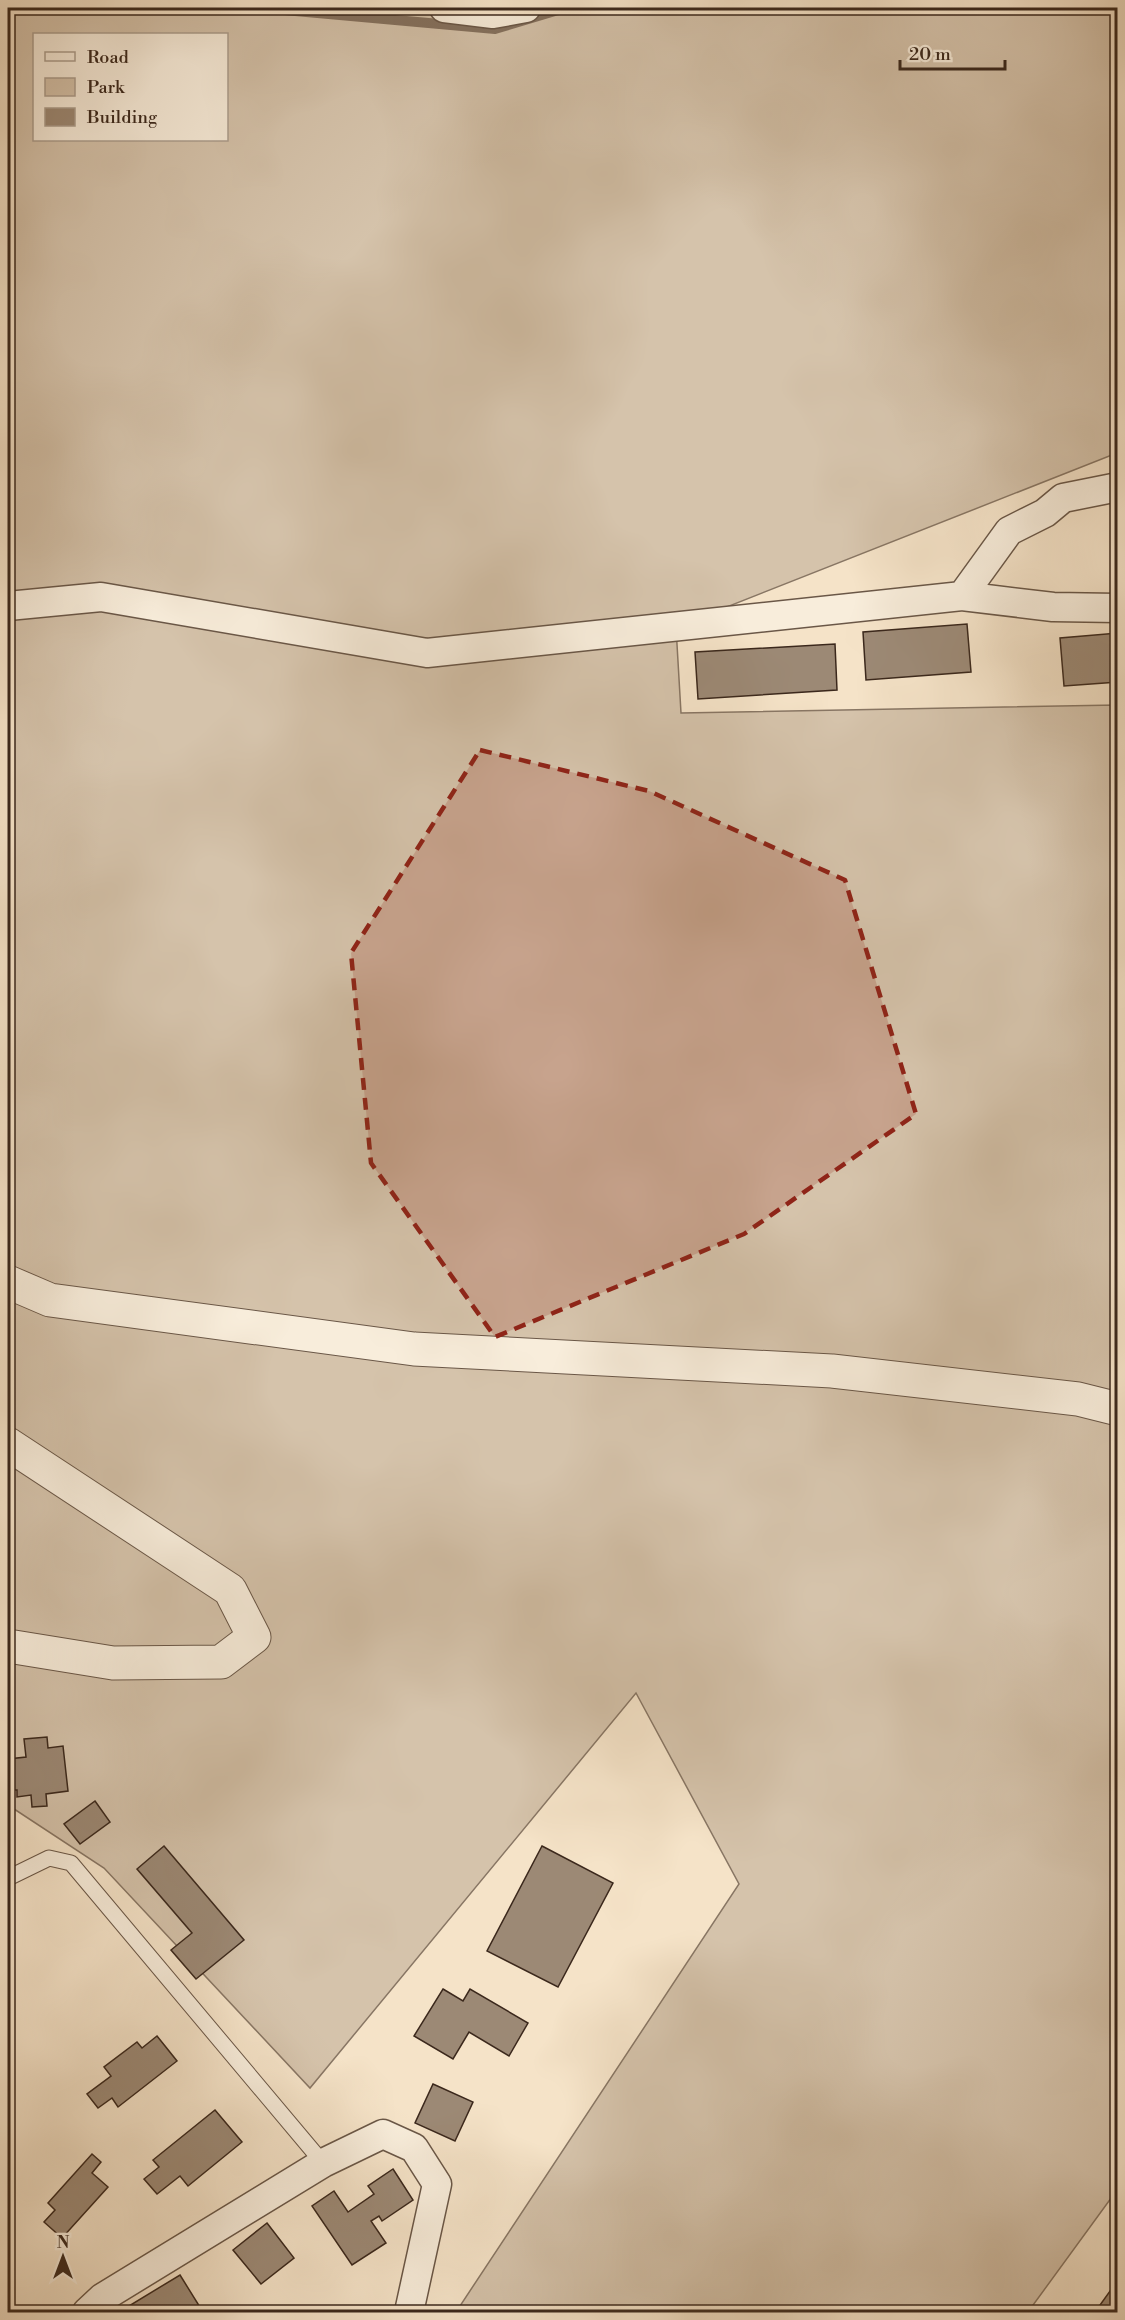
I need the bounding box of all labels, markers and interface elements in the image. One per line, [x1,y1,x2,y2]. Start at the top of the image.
legend [33,33,228,141]
scale bar [900,33,1005,71]
text: 20 m [909,43,951,66]
text: Road [87,46,130,69]
text: Park [87,76,126,99]
text: Building [86,106,158,129]
north arrow [33,2227,93,2287]
text: N [57,2233,70,2253]

